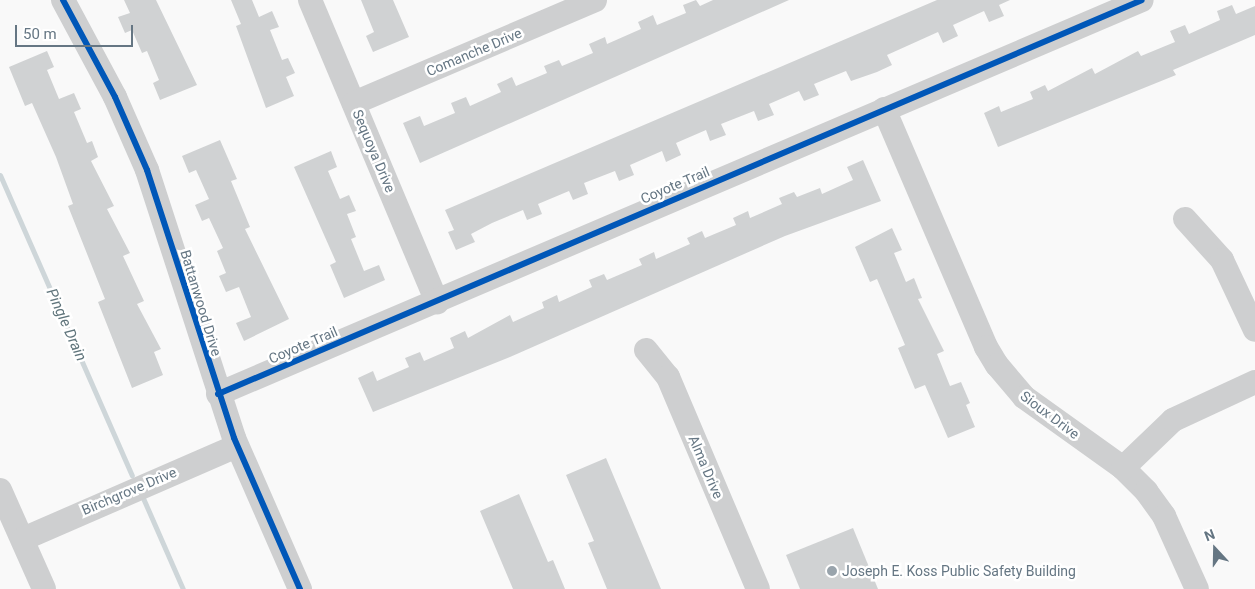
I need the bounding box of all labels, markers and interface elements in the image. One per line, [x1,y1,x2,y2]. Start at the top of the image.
scale bar [18,15,135,47]
street label: Comanche Drive [424,24,524,80]
text: 50 m [23,25,57,43]
street label: Sequoya Drive [349,107,399,195]
street label: Coyote Trail [638,163,712,207]
street label: Battanwood Drive [177,248,225,358]
water label: Pingle Drain [42,286,90,364]
street label: Coyote Trail [266,323,340,367]
street label: Sioux Drive [1017,387,1083,443]
street label: Alma Drive [685,433,727,501]
street label: Birchgrove Drive [79,464,179,518]
north arrow [1190,524,1240,574]
text: N [1202,526,1217,544]
place label: Joseph E. Koss Public Safety Building [842,563,1076,579]
marker: Joseph E. Koss Public Safety Building [826,565,838,577]

